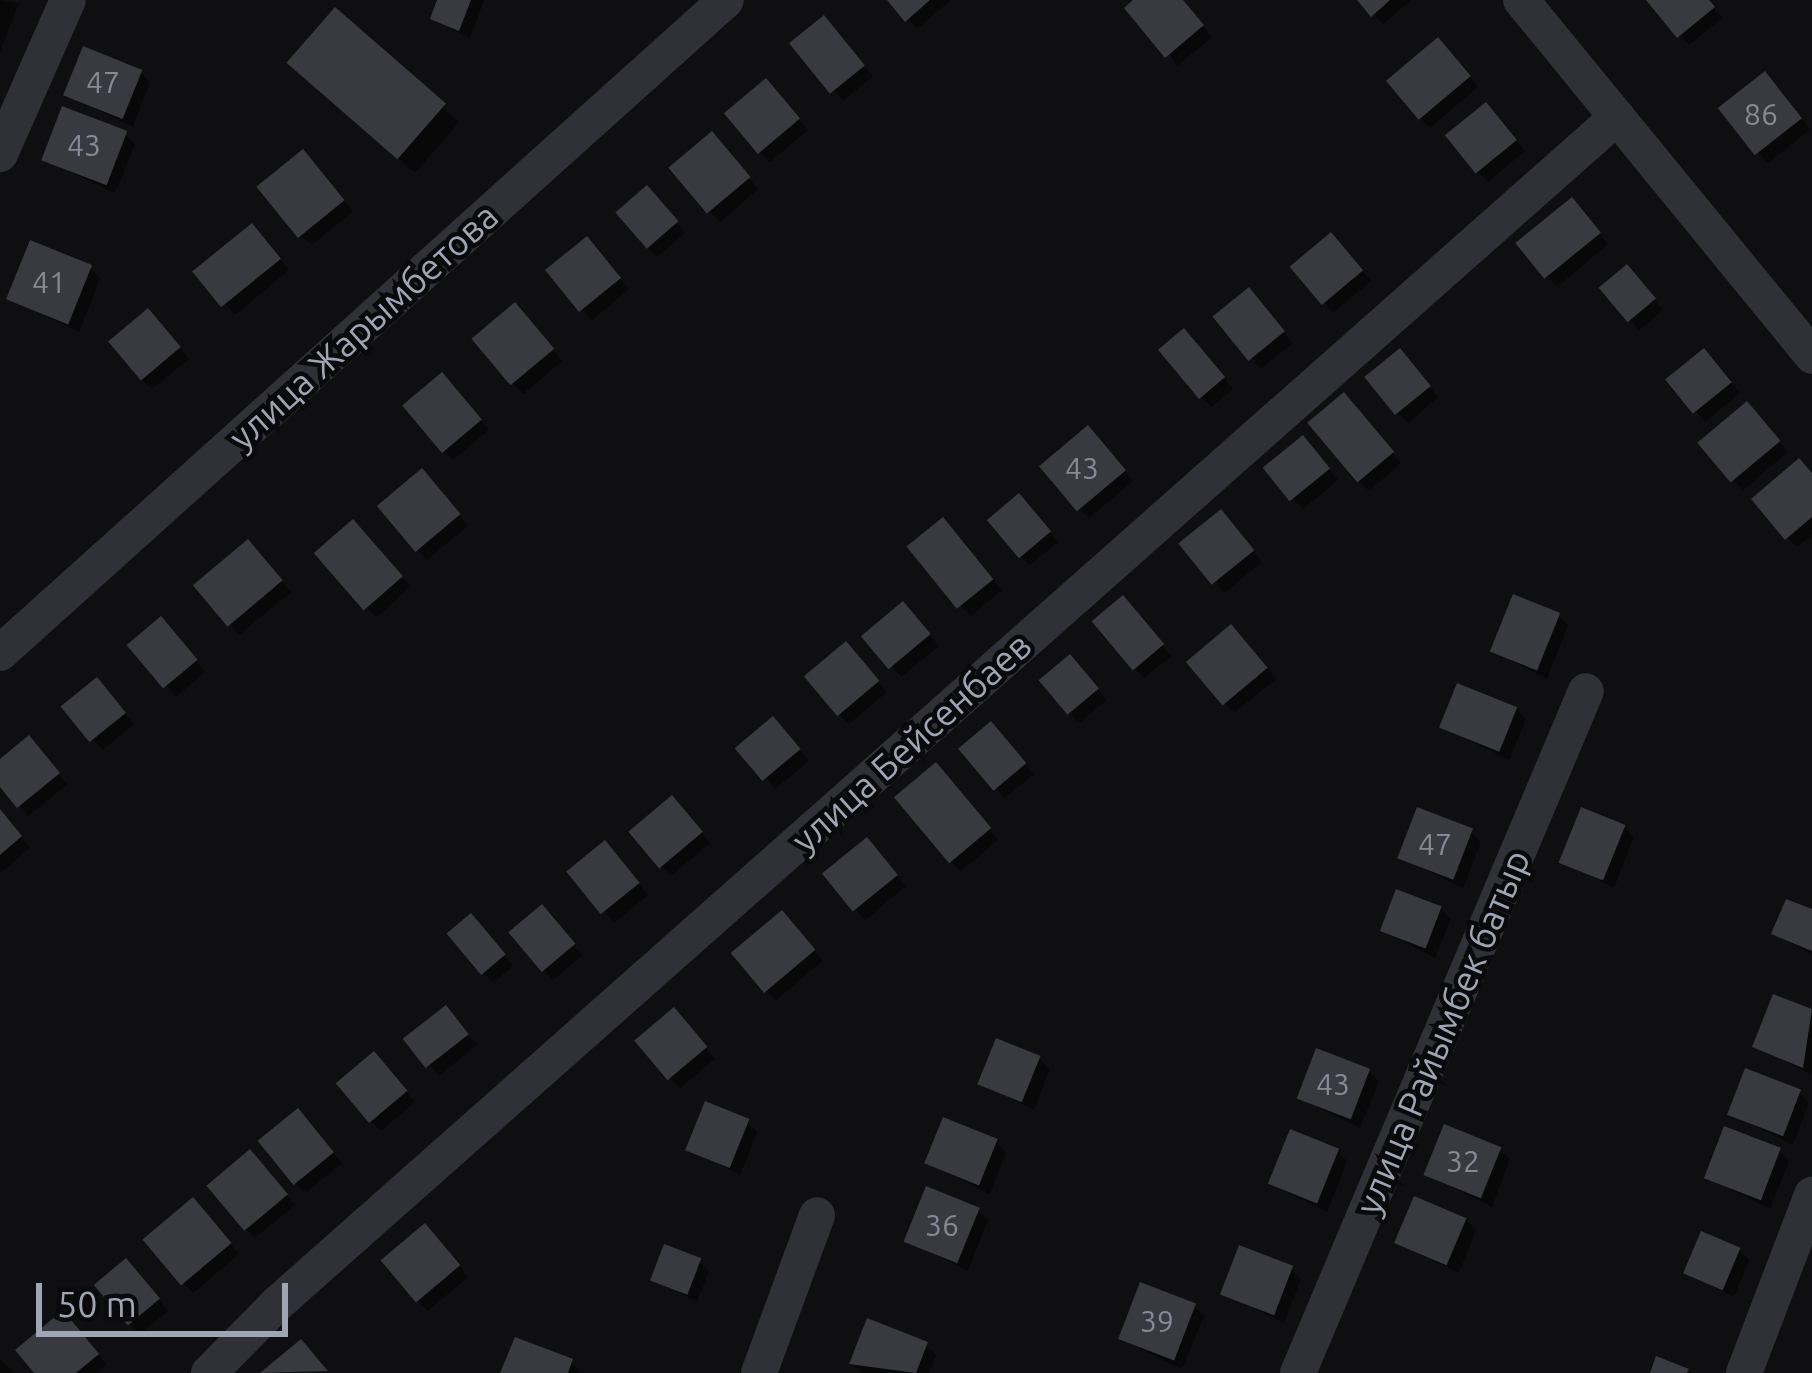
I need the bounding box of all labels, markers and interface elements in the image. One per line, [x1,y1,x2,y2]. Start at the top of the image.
house number: 47 [86,64,120,100]
house number: 86 [1744,96,1778,132]
house number: 43 [67,127,101,163]
street label: улица Жарымбетова [220,194,506,458]
house number: 41 [32,264,66,300]
house number: 43 [1065,450,1099,486]
street label: улица Бейсенбаев [782,623,1040,861]
house number: 47 [1418,826,1452,862]
street label: улица Райымбек батыр [1346,843,1538,1221]
house number: 43 [1316,1066,1350,1102]
house number: 32 [1446,1143,1480,1179]
house number: 36 [925,1207,959,1243]
scale bar [42,1259,294,1333]
text: 50 m [57,1283,137,1324]
house number: 39 [1140,1303,1174,1339]

